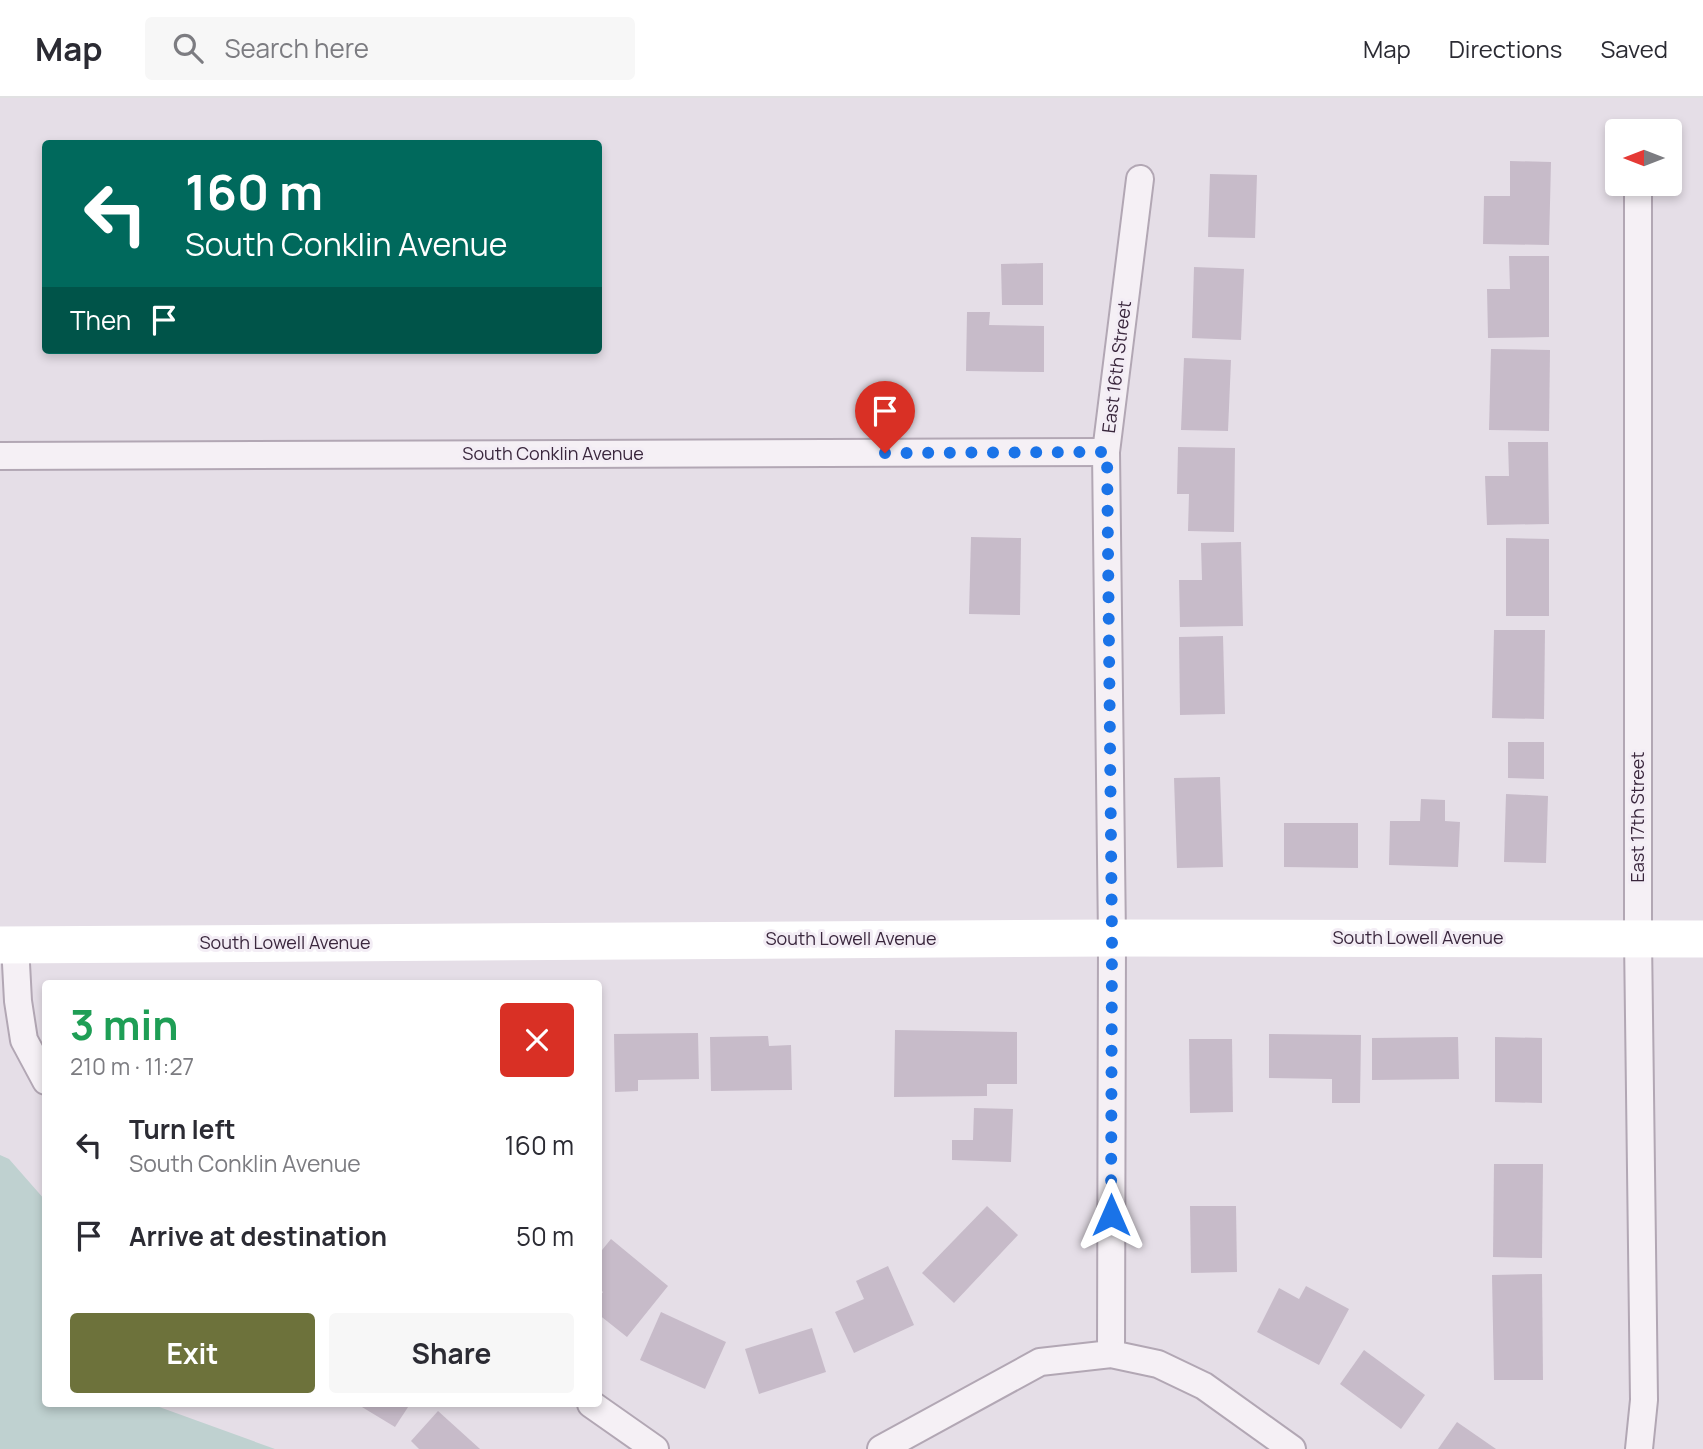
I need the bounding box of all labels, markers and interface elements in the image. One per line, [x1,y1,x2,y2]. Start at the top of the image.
search box [145,17,635,80]
text: Map [35,26,103,71]
icon: search [169,29,207,67]
text: Search here [225,30,369,66]
text: Map [1363,32,1411,65]
text: Directions [1449,32,1562,65]
text: Saved [1600,32,1668,65]
north arrow [1605,119,1682,196]
map controls [1605,119,1682,196]
text: 160 m [185,158,323,225]
icon: left [70,168,161,259]
text: South Conklin Avenue [185,222,508,266]
street label: East 16th Street [1096,299,1136,434]
icon: arrive [145,301,183,339]
text: Then [70,302,131,338]
pin [855,381,915,453]
icon: arrive [866,392,904,430]
street label: South Conklin Avenue [462,441,644,465]
street label: East 17th Street [1625,752,1649,882]
street label: South Lowell Avenue [1332,925,1504,949]
street label: South Lowell Avenue [765,926,937,950]
street label: South Lowell Avenue [199,930,371,954]
text: 3 min [70,995,179,1053]
button: close [500,1003,574,1077]
text: 210 m · 11:27 [70,1050,194,1082]
text: Turn left [129,1111,236,1147]
icon: left [70,1126,108,1164]
text: 160 m [505,1127,574,1163]
text: South Conklin Avenue [129,1147,361,1179]
position arrow [1074,1178,1148,1252]
icon: arrive [70,1217,108,1255]
text: Arrive at destination [129,1218,387,1254]
text: 50 m [516,1218,574,1254]
button: Exit [70,1313,315,1393]
button: Share [329,1313,574,1393]

